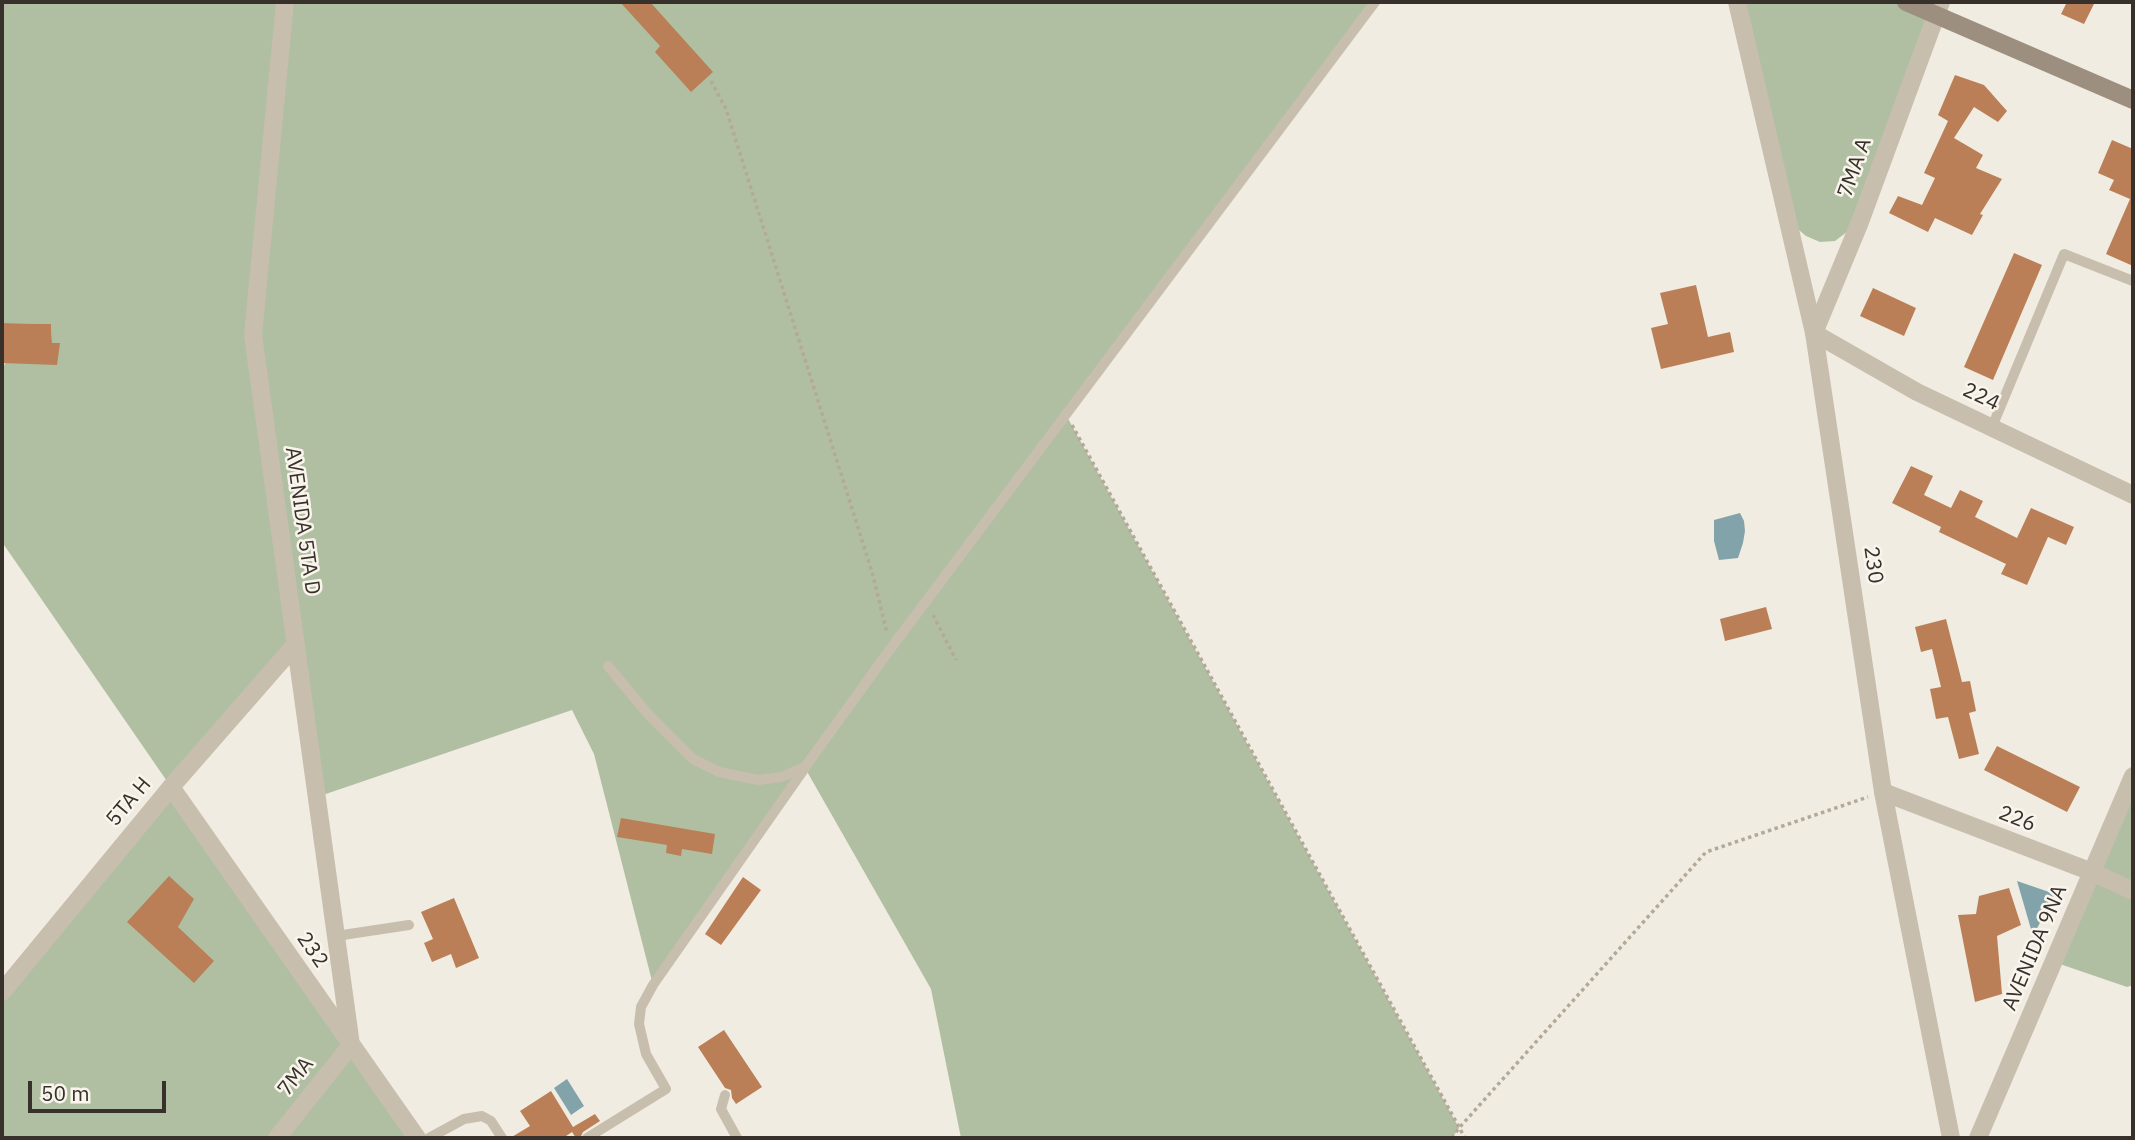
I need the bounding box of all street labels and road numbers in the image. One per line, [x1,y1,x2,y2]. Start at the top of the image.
street label: 7MA A [1833,135,1877,201]
street label: 224 [1959,378,2003,416]
street label: AVENIDA 5TA D [279,446,325,596]
street label: 230 [1858,545,1888,585]
street label: 5TA H [101,772,157,832]
street label: 226 [1995,800,2039,838]
street label: AVENIDA 9NA [1997,881,2073,1015]
street label: 232 [291,927,333,973]
street label: 7MA [273,1052,319,1102]

